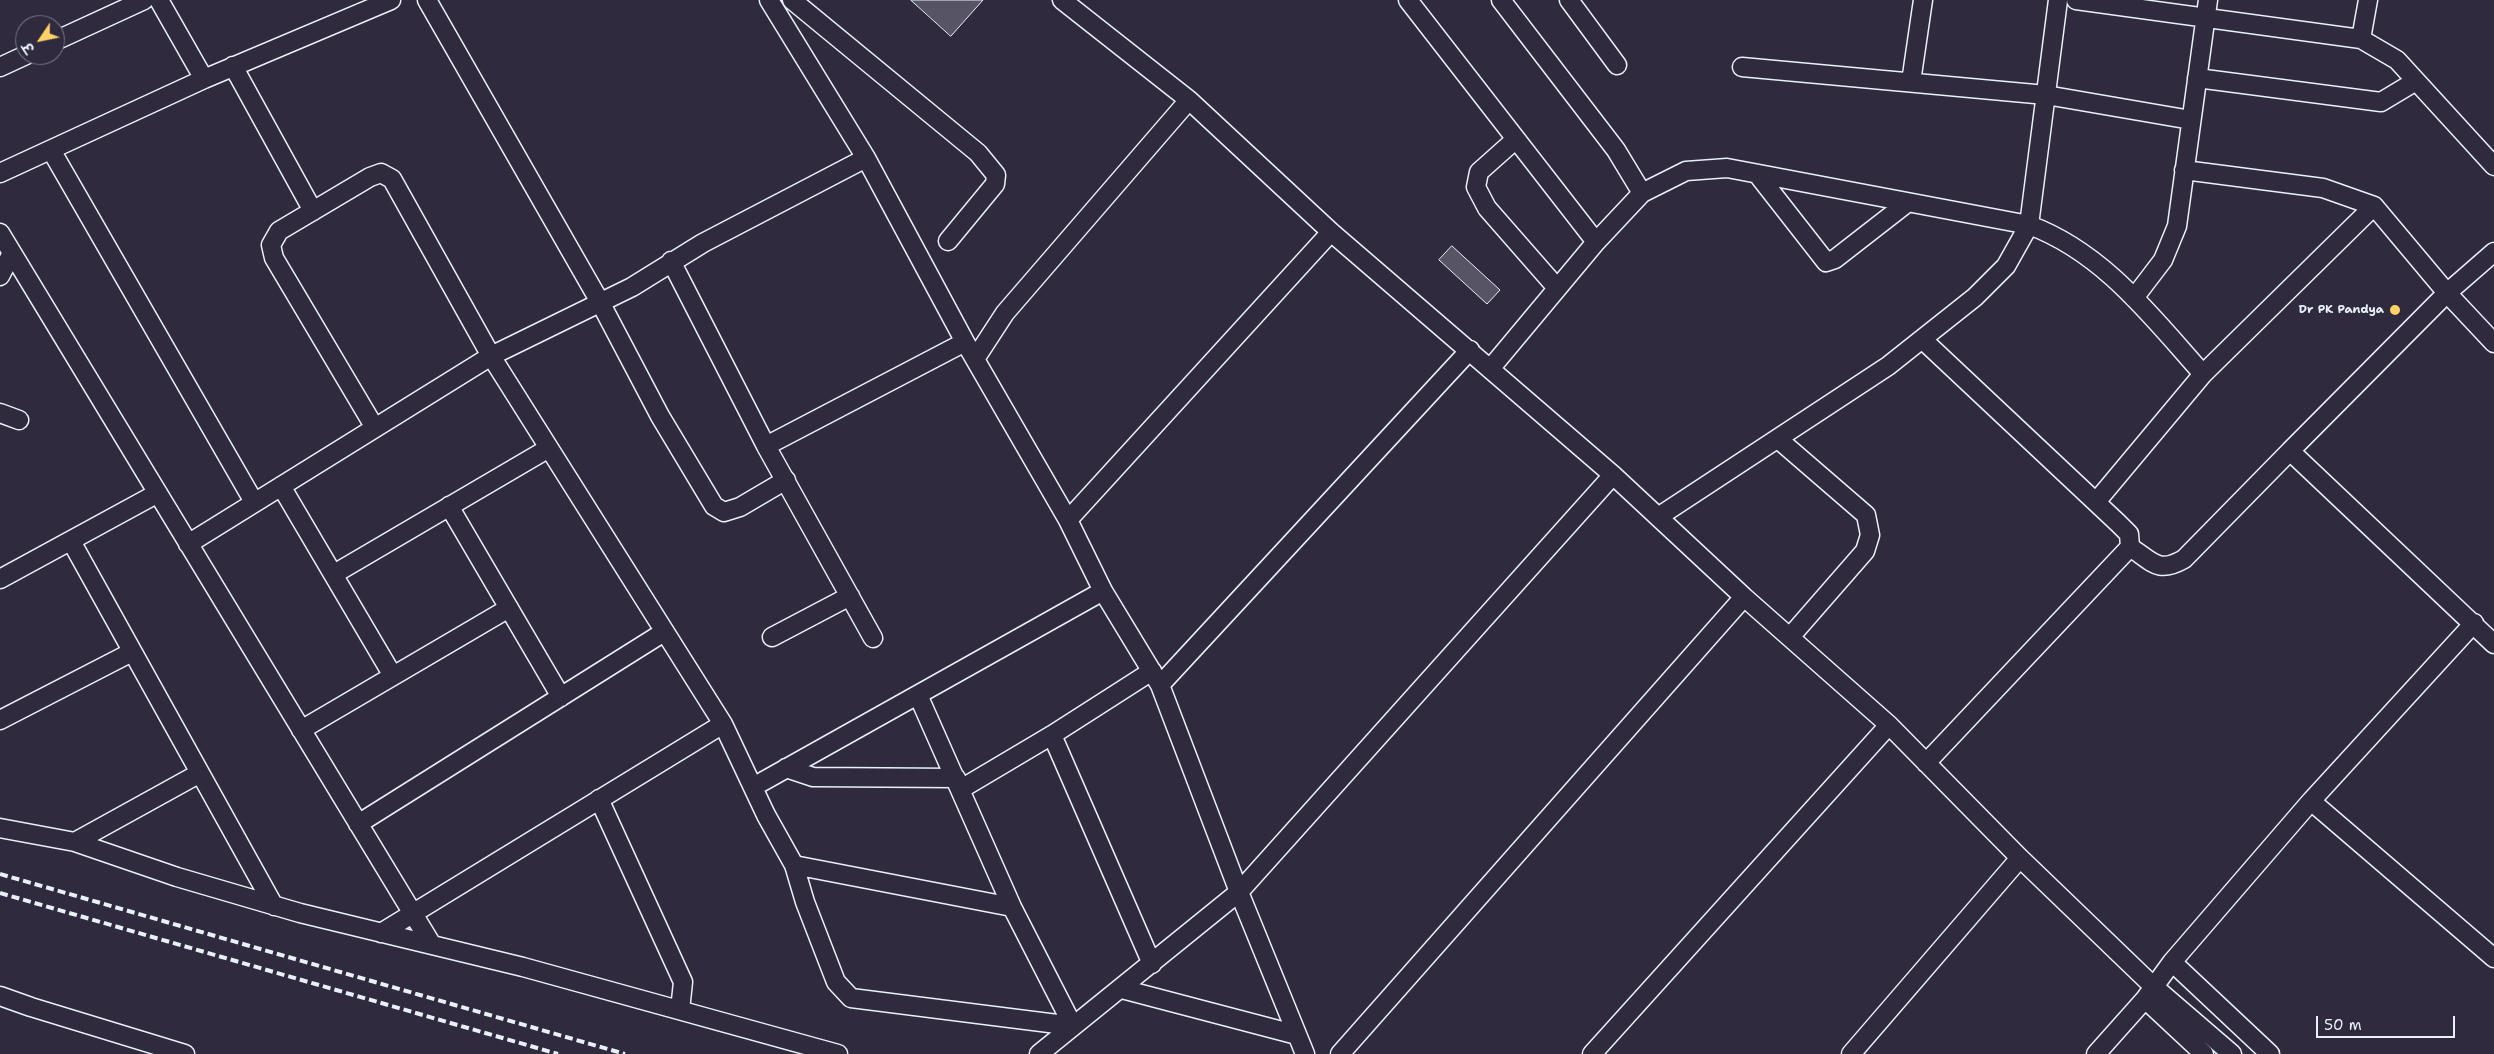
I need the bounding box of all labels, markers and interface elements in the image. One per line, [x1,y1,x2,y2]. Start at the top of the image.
north arrow [15,15,65,65]
text: उ [18,39,38,57]
place label: Dr PK Pandya [2299,303,2384,317]
marker: Dr PK Pandya [2388,303,2402,317]
scale bar [2319,1006,2458,1038]
text: 50 m [2324,1015,2362,1035]

